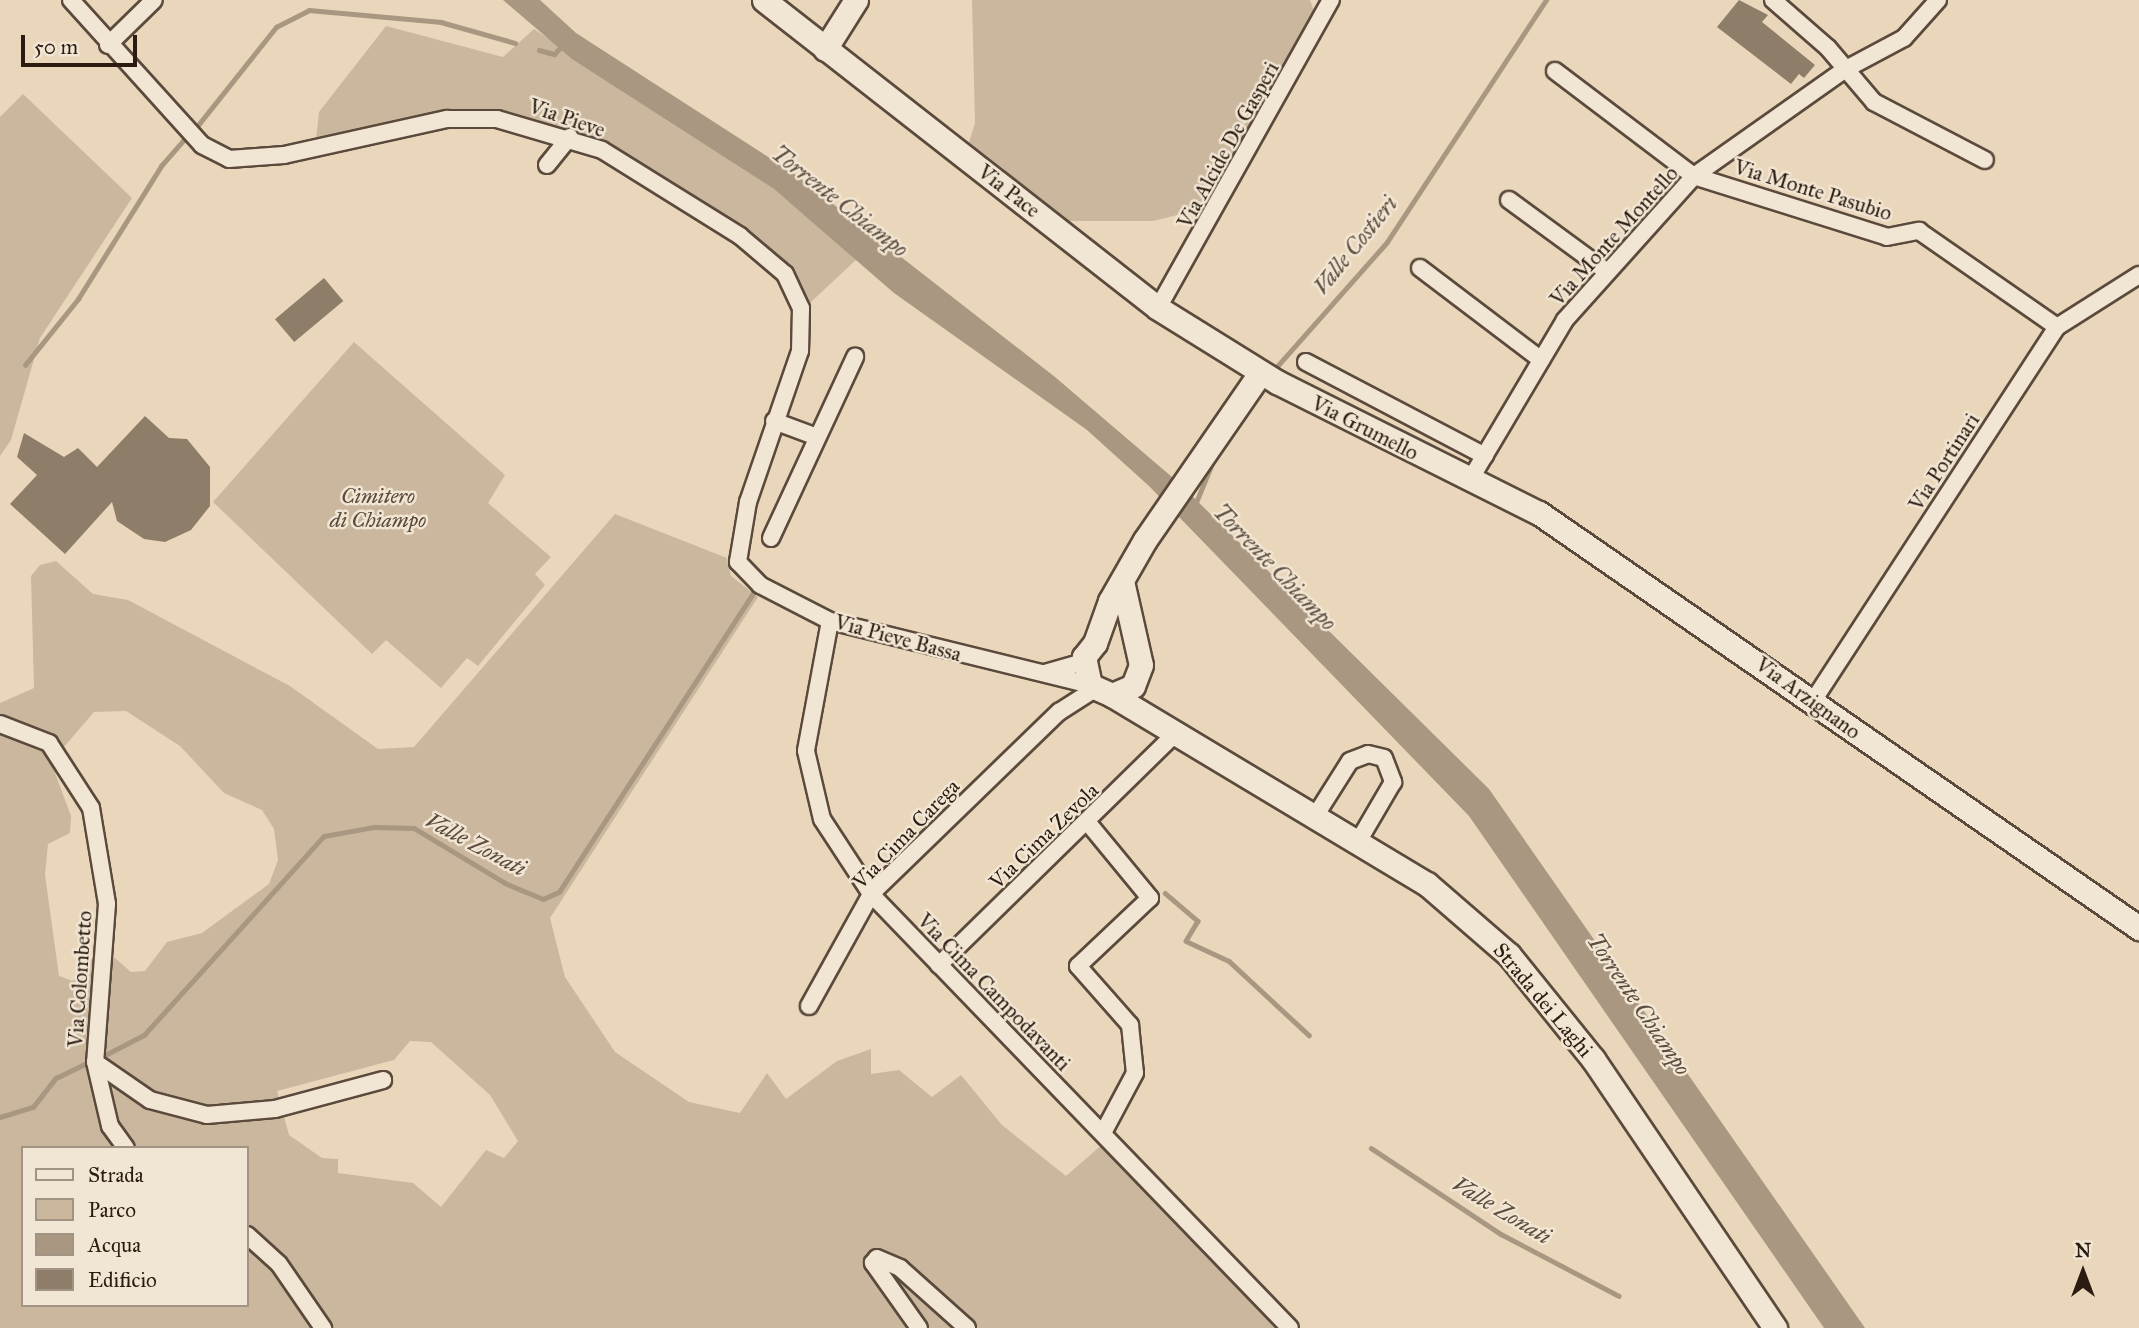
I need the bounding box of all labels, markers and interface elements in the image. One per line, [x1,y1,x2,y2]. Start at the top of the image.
scale bar [24,21,140,65]
text: 50 m [34,34,78,60]
street label: Via Alcide De Gasperi [1172,57,1284,233]
street label: Via Pieve [526,93,608,143]
water label: Torrente Chiampo [766,139,914,263]
street label: Via Monte Pasubio [1731,154,1895,226]
street label: Via Pace [973,159,1045,223]
street label: Via Monte Montello [1545,161,1683,311]
water label: Valle Costieri [1307,190,1403,300]
street label: Via Grumello [1307,390,1423,466]
street label: Via Portinari [1903,409,1985,515]
park label: Cimitero di Chiampo [330,483,426,533]
water label: Torrente Chiampo [1207,498,1343,636]
street label: Via Pieve Bassa [832,609,964,667]
street label: Via Arzignano [1751,652,1865,744]
street label: Via Cima Carega [847,774,965,894]
street label: Via Cima Zevola [984,778,1104,894]
water label: Valle Zonati [421,806,531,882]
street label: Via Cima Campodavanti [912,908,1076,1076]
street label: Via Colombetto [63,910,97,1048]
water label: Torrente Chiampo [1581,928,1697,1080]
street label: Strada dei Laghi [1488,938,1598,1062]
legend [21,1146,248,1307]
text: Strada [88,1162,144,1188]
water label: Valle Zonati [1448,1170,1556,1250]
text: Parco [88,1197,136,1223]
text: Acqua [88,1232,141,1258]
north arrow [2048,1237,2118,1307]
text: N [2075,1239,2091,1262]
text: Edificio [88,1267,157,1293]

